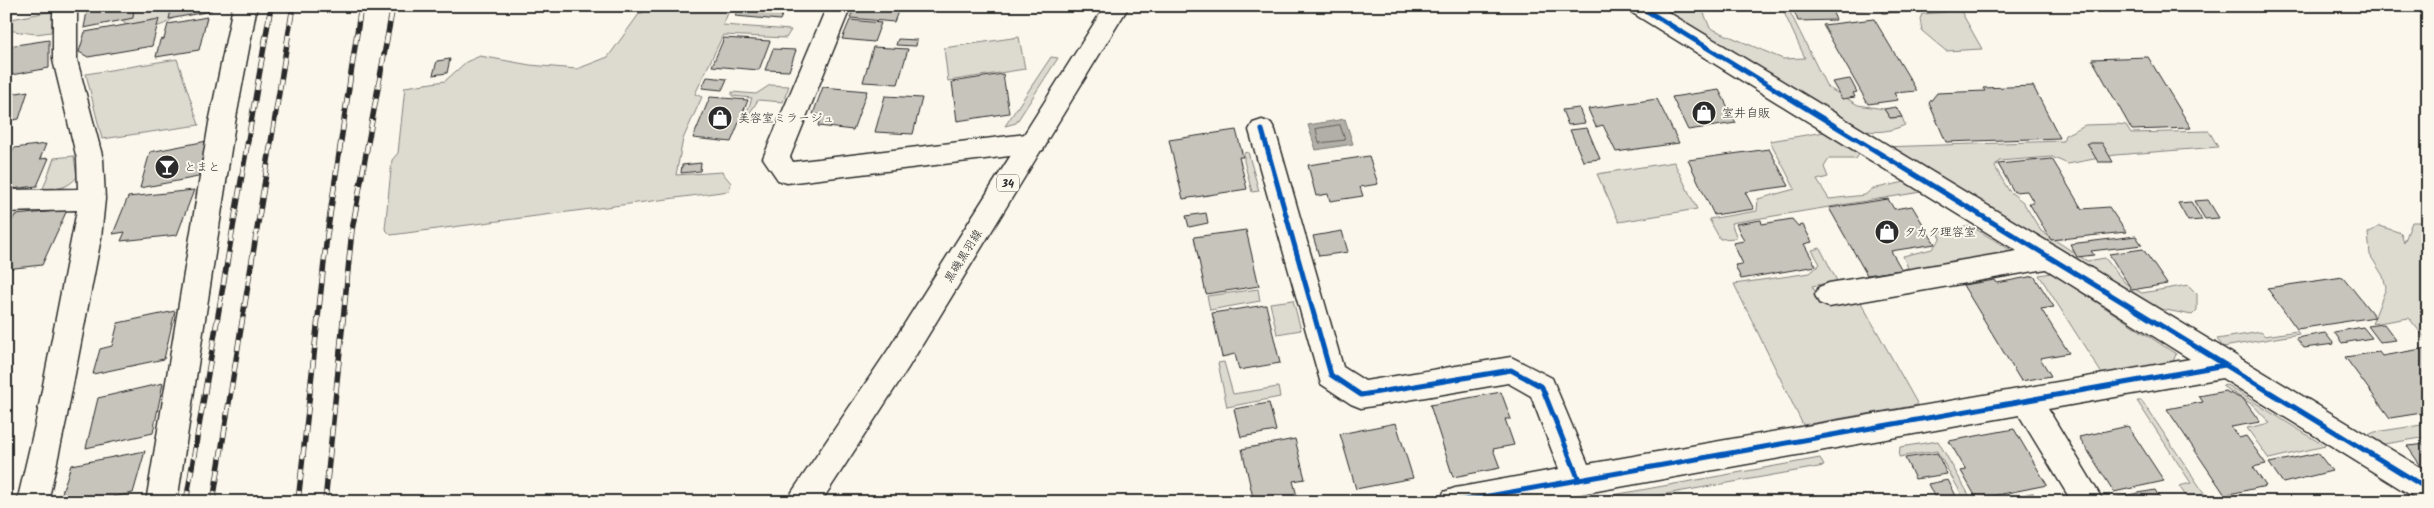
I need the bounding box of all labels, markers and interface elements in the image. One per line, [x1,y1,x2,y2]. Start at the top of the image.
shop icon: 室井自販 [1691,100,1717,126]
place label: 室井自販 [1722,104,1770,123]
shop icon: 美容室ミラージュ [707,105,733,131]
place label: 美容室ミラージュ [738,109,834,128]
bar icon: とまと [154,154,180,180]
place label: とまと [184,158,220,177]
road number: 34 [997,174,1019,192]
shop icon: タカク理容室 [1874,219,1900,245]
place label: タカク理容室 [1904,223,1976,242]
street label: 黒磯黒羽線 [939,226,987,287]

